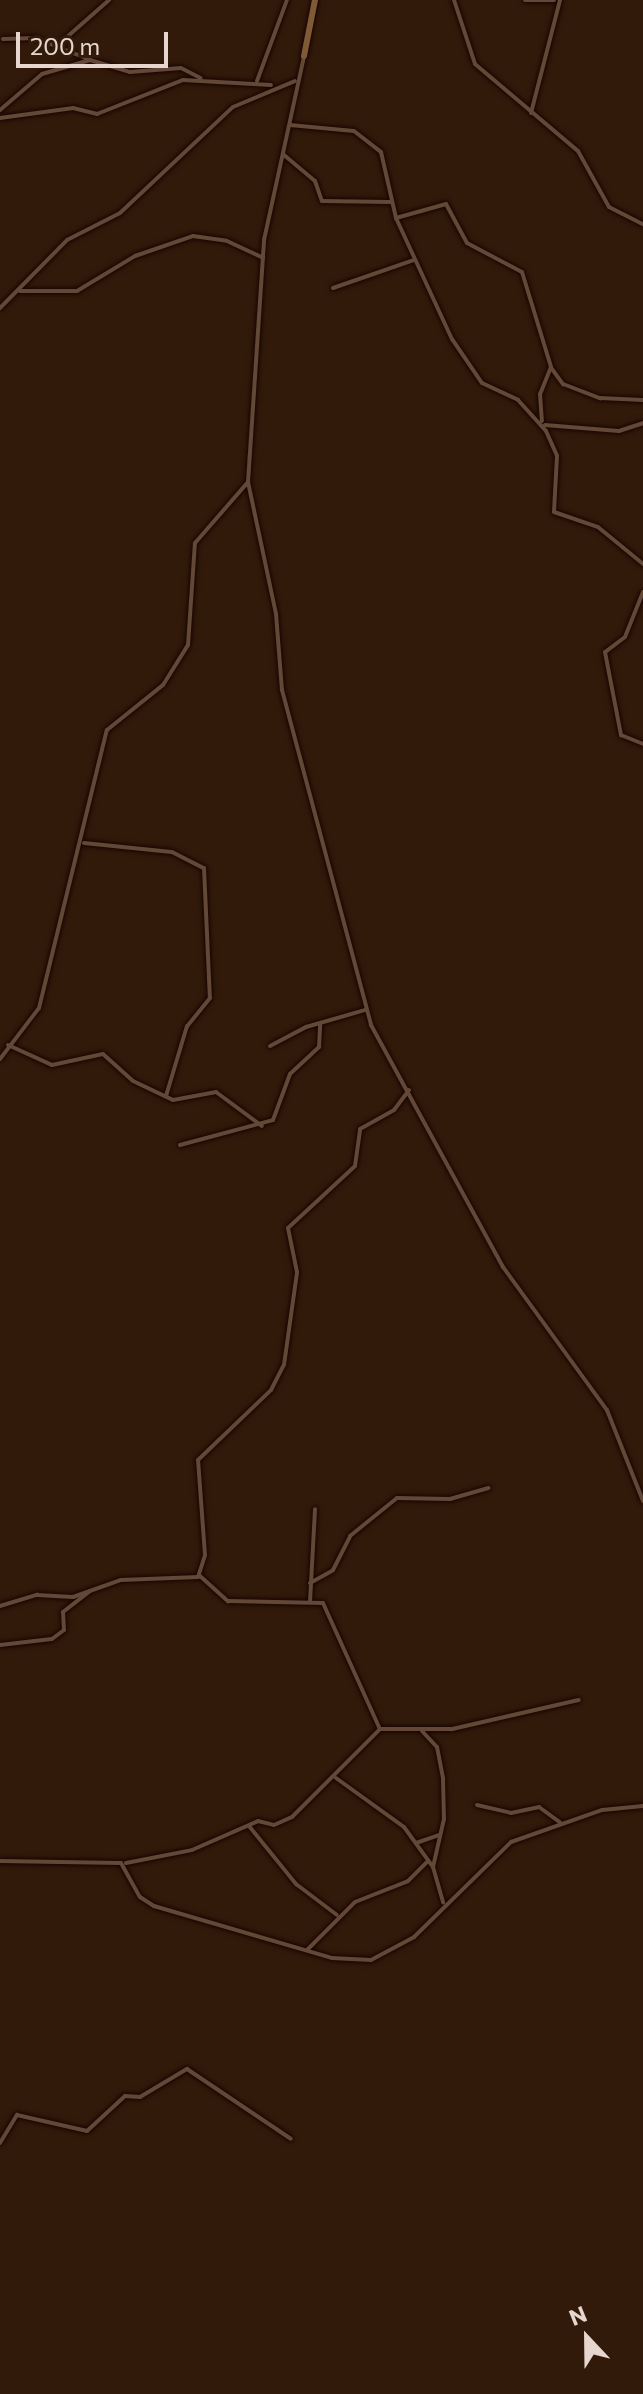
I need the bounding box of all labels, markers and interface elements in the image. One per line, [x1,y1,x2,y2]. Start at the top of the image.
scale bar [20,16,172,66]
text: 200 m [30,31,100,60]
north arrow [547,2298,627,2378]
text: N [565,2300,591,2331]

